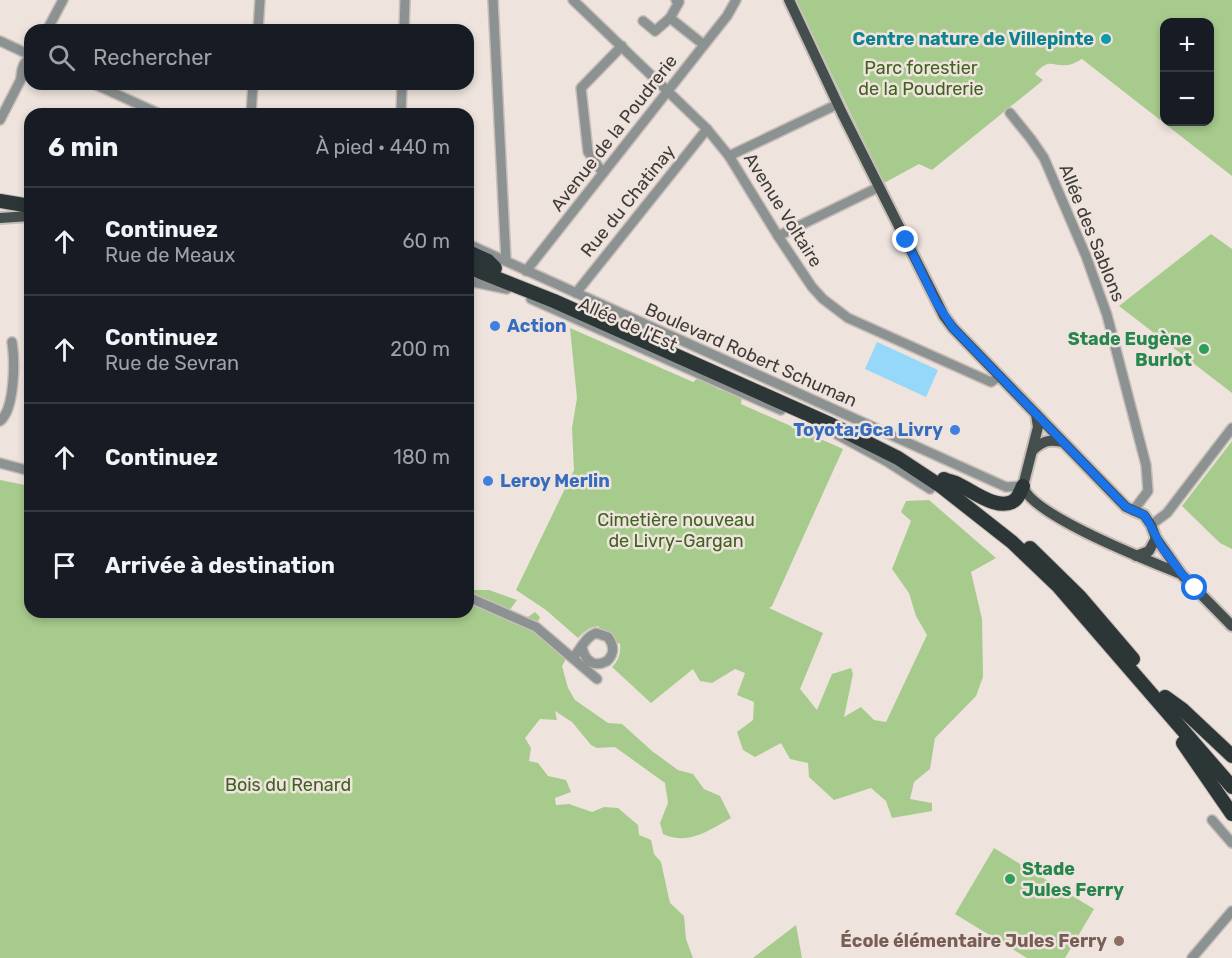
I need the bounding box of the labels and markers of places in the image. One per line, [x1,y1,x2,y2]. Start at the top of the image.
place label: Centre nature de Villepinte [853,28,1094,50]
marker: Centre nature de Villepinte [1099,32,1113,46]
place label: Action [507,315,567,337]
marker: Action [488,319,502,333]
place label: Stade Eugène Burlot [1068,328,1192,371]
marker: Stade Eugène Burlot [1197,342,1211,356]
place label: Toyota;Gca Livry [793,419,943,441]
marker: Toyota;Gca Livry [948,423,962,437]
place label: Leroy Merlin [500,470,610,492]
marker: Leroy Merlin [481,474,495,488]
place label: Stade Jules Ferry [1022,858,1124,901]
marker: Stade Jules Ferry [1003,872,1017,886]
place label: École élémentaire Jules Ferry [840,930,1107,952]
marker: École élémentaire Jules Ferry [1112,934,1126,948]

